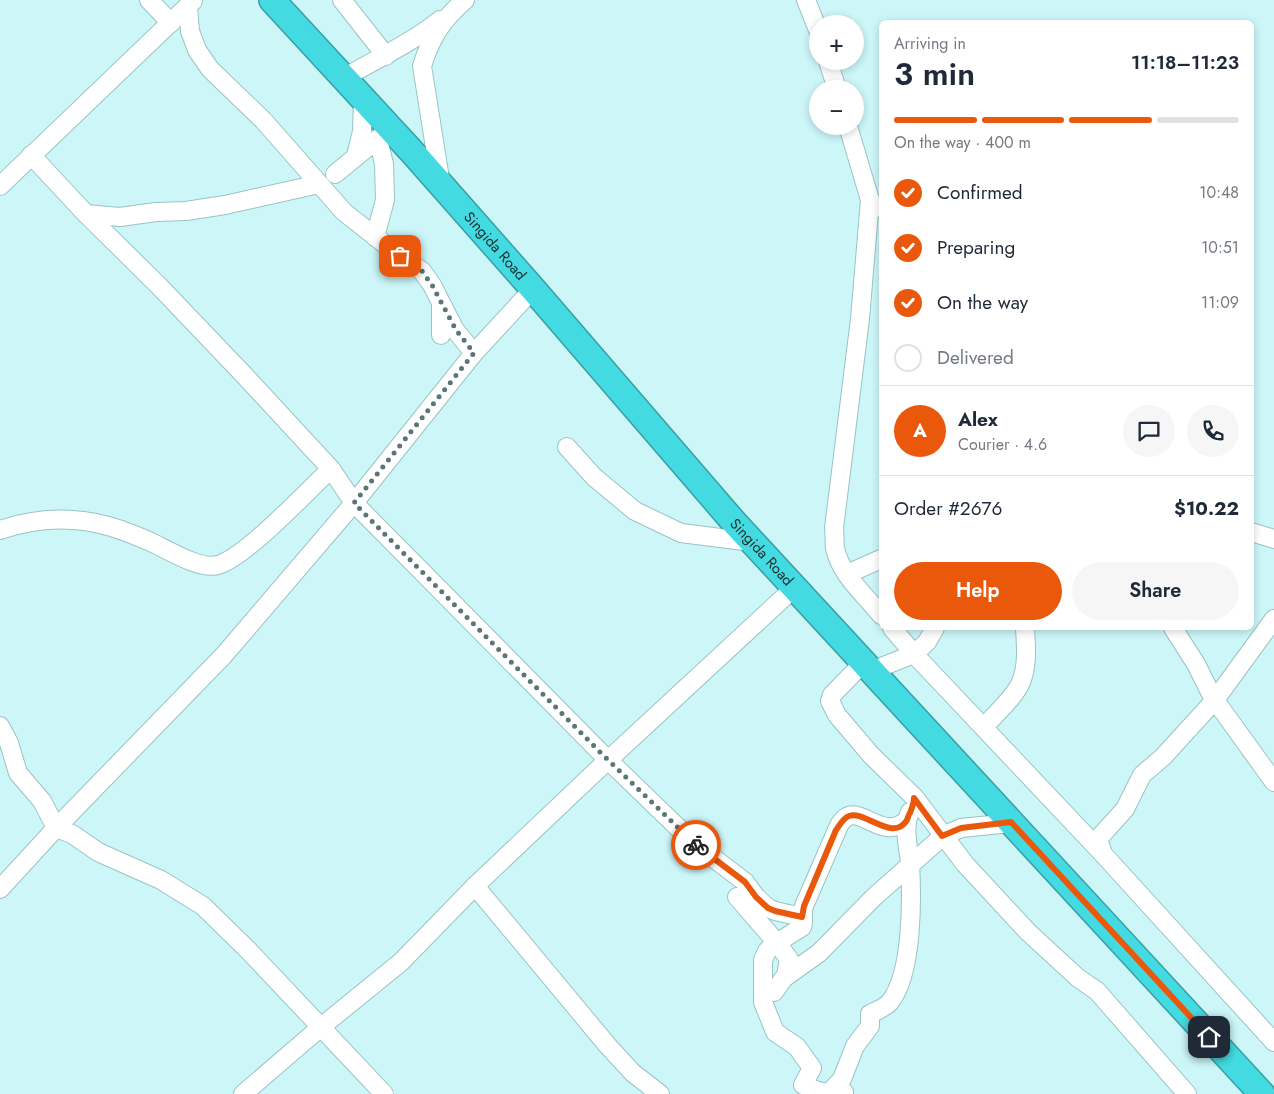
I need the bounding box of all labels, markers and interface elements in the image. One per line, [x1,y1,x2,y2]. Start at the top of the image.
map controls [809,15,864,135]
button: + [809,15,864,70]
text: Arriving in [894,32,966,55]
text: 11:18–11:23 [1131,49,1239,76]
text: 3 min [894,51,975,97]
button: − [809,80,864,135]
text: On the way · 400 m [894,131,1031,154]
icon: check [894,179,922,207]
text: Confirmed [937,179,1023,206]
text: 10:48 [1199,181,1239,204]
street label: Singida Road [459,207,531,285]
icon: check [894,234,922,262]
text: Preparing [937,234,1015,261]
pin [379,235,421,277]
text: 10:51 [1201,236,1239,259]
icon: bag [386,242,414,270]
icon: check [894,289,922,317]
text: On the way [937,289,1028,316]
text: 11:09 [1201,291,1239,314]
text: Delivered [937,344,1014,371]
button: chat [1123,405,1175,457]
button: phone [1187,405,1239,457]
text: Alex [958,406,998,433]
text: A [913,417,927,444]
text: Courier · 4.6 [958,433,1047,456]
text: Order #2676 [894,495,1003,522]
text: $10.22 [1174,495,1239,522]
street label: Singida Road [725,513,799,591]
button: Help [894,562,1062,620]
button: Share [1072,562,1239,620]
courier [671,820,721,870]
icon: bike [682,831,710,859]
pin [1188,1016,1230,1058]
icon: home [1195,1023,1223,1051]

